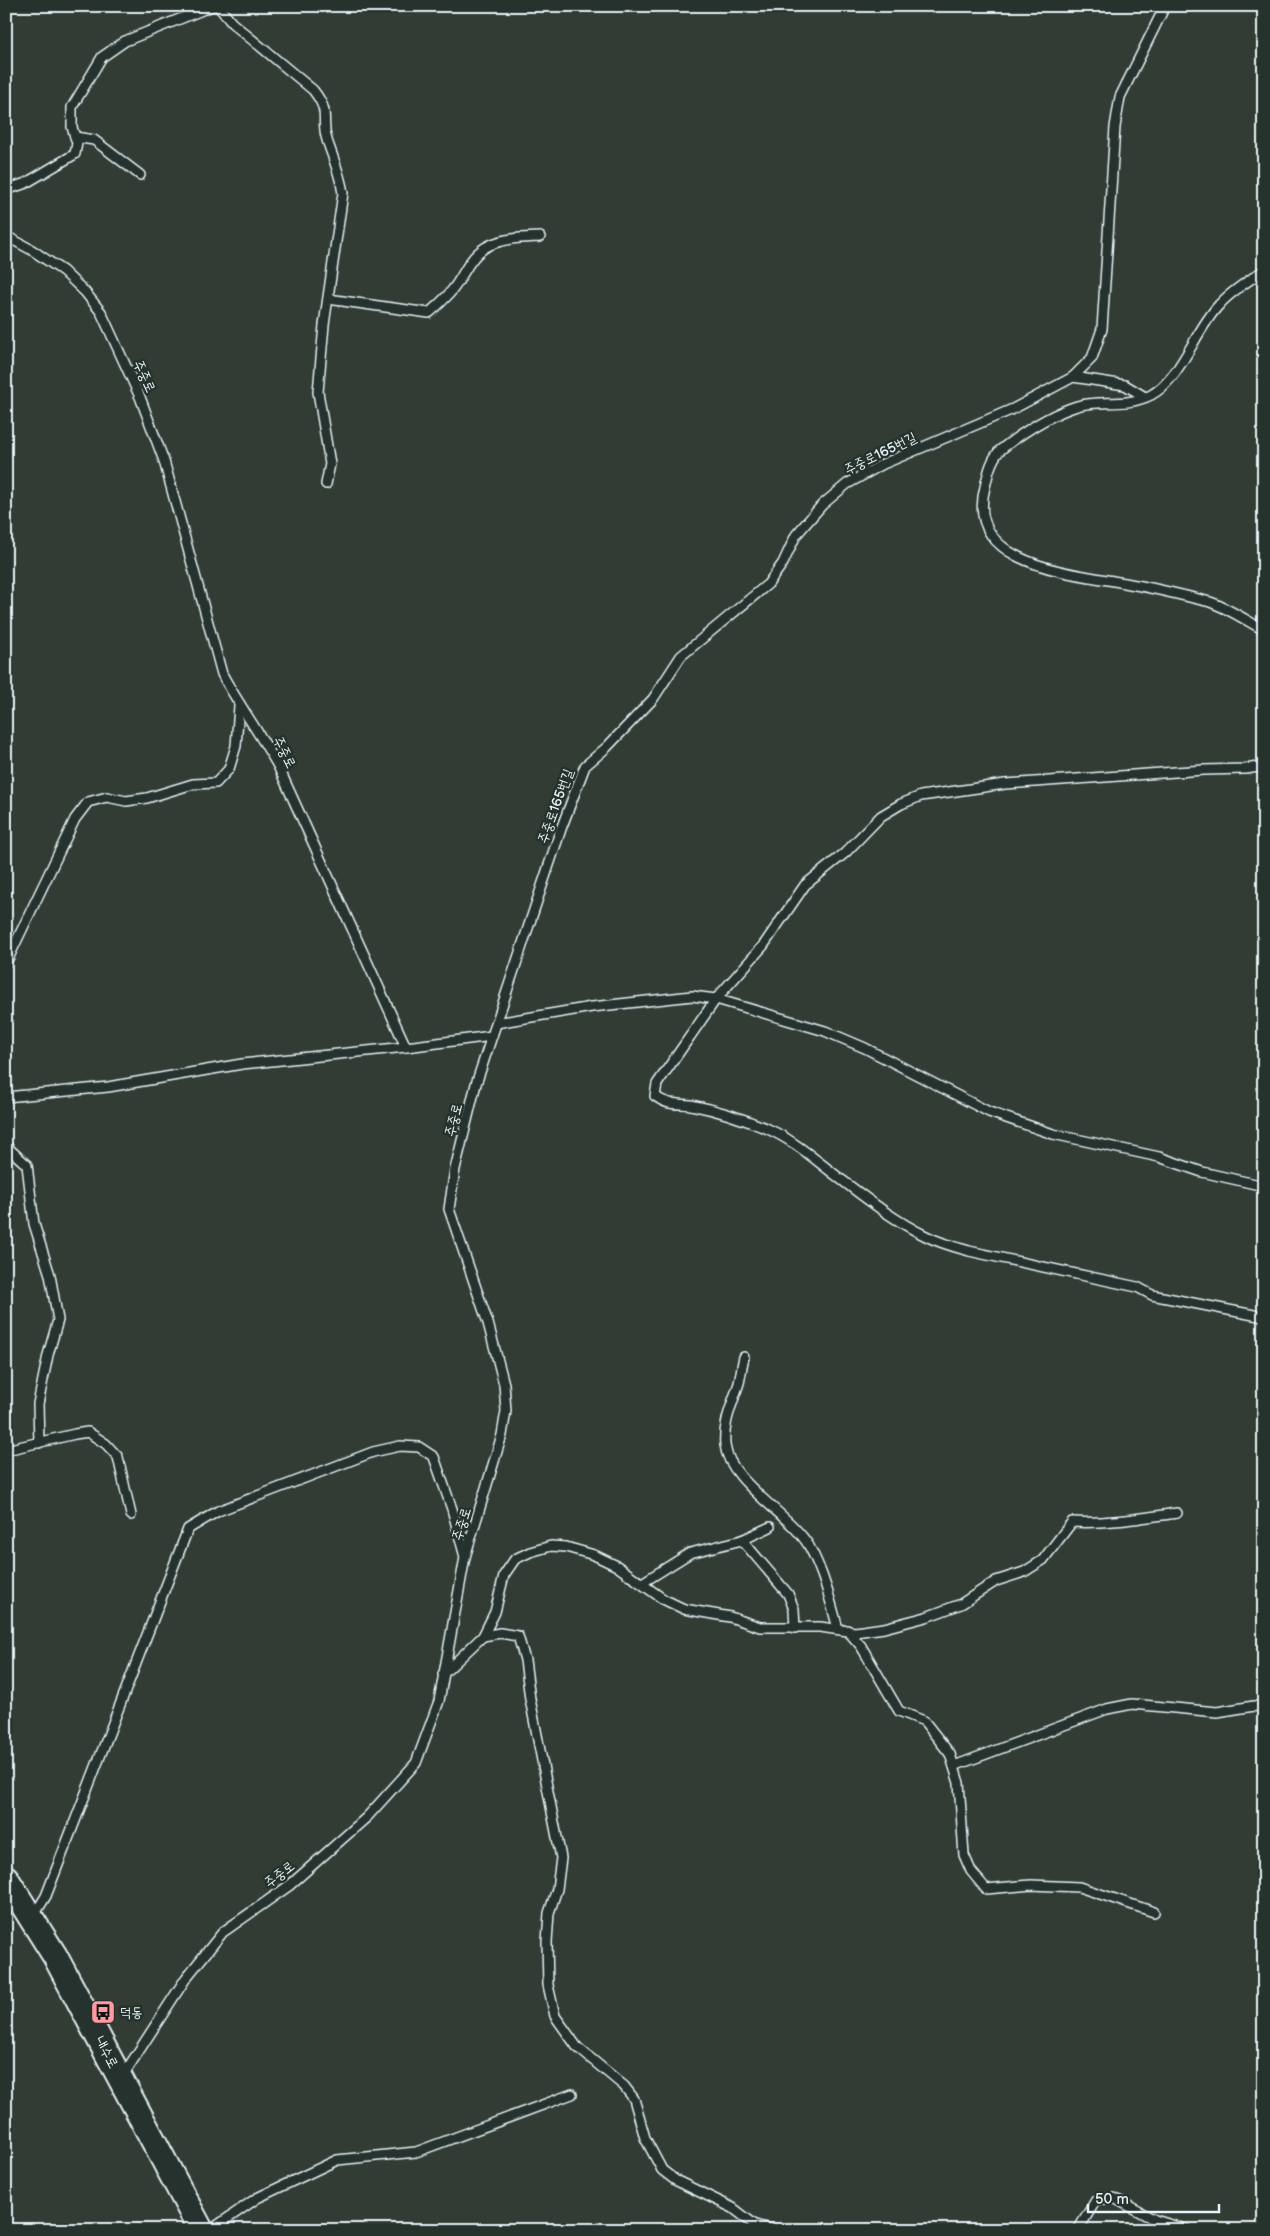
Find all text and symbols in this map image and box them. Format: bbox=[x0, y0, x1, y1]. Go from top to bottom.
street label: 주중로 bbox=[130, 357, 159, 395]
street label: 주중로165번길 bbox=[841, 428, 920, 478]
street label: 주중로 bbox=[269, 733, 300, 771]
street label: 주중로165번길 bbox=[534, 766, 577, 846]
street label: 주중로 bbox=[441, 1102, 466, 1139]
street label: 주중로 bbox=[448, 1506, 475, 1543]
street label: 주중로 bbox=[261, 1857, 298, 1891]
bus stop icon: 덕동 bbox=[90, 1999, 116, 2025]
place label: 덕동 bbox=[120, 2004, 143, 2021]
street label: 내수로 bbox=[91, 2033, 122, 2071]
scale bar bbox=[1088, 2181, 1219, 2213]
text: 50 m bbox=[1095, 2190, 1129, 2209]

